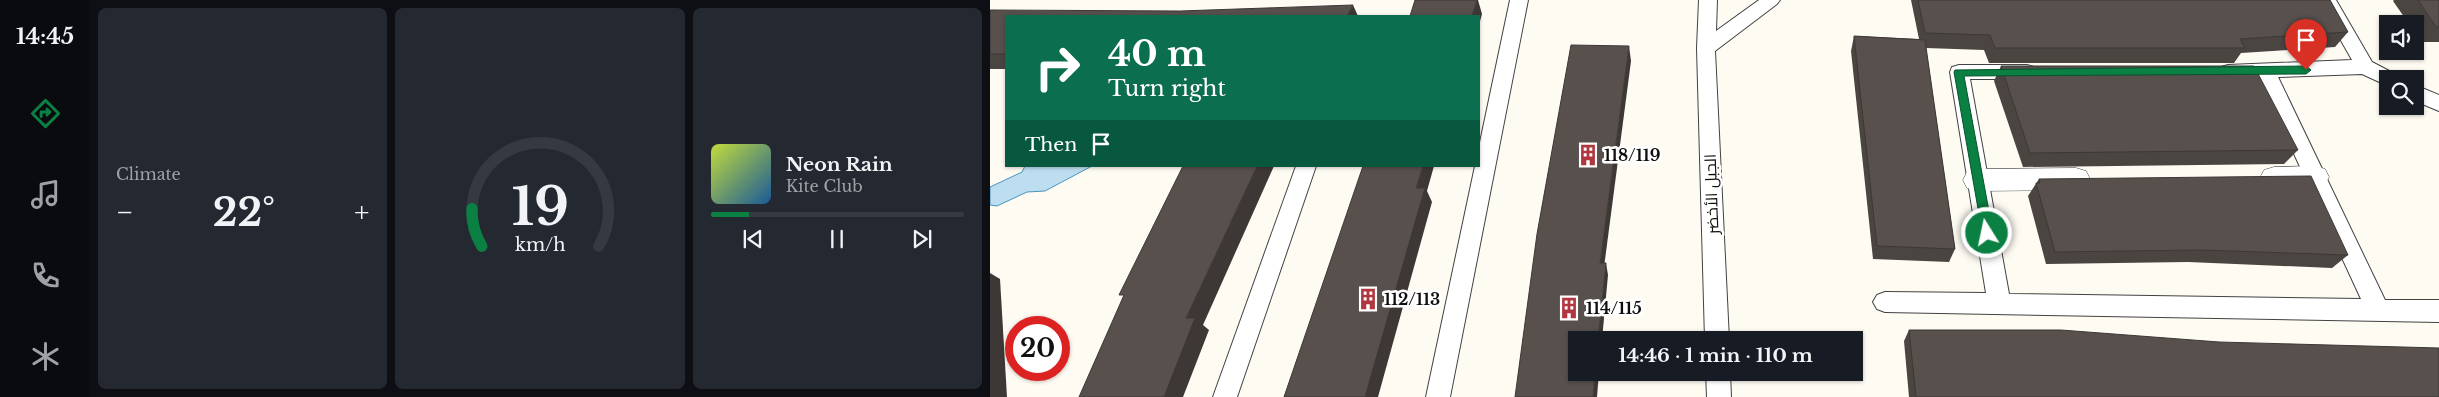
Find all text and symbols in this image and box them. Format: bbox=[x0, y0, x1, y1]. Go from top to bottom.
map controls bbox=[2379, 15, 2424, 115]
button: sound bbox=[2379, 15, 2424, 60]
pin bbox=[2285, 19, 2327, 70]
text: 14:45 bbox=[16, 23, 74, 50]
icon: arrive bbox=[2292, 26, 2320, 54]
text: 40 m bbox=[1108, 32, 1206, 75]
icon: right bbox=[1025, 35, 1090, 100]
button: search bbox=[2379, 70, 2424, 115]
text: Turn right bbox=[1108, 75, 1226, 102]
icon: directions bbox=[28, 96, 63, 131]
icon: arrive bbox=[1087, 130, 1115, 158]
text: Then bbox=[1025, 133, 1077, 156]
building icon: 118/119 bbox=[1575, 142, 1601, 168]
place label: 118/119 bbox=[1604, 145, 1661, 165]
text: Neon Rain bbox=[786, 153, 893, 176]
street label: الجبل الأخضر bbox=[1700, 154, 1723, 235]
text: Climate bbox=[116, 164, 181, 184]
text: 19 bbox=[511, 175, 569, 239]
text: Kite Club bbox=[786, 176, 863, 196]
icon: music bbox=[28, 177, 63, 212]
text: 22° bbox=[213, 189, 275, 236]
text: − bbox=[116, 195, 134, 230]
text: + bbox=[354, 195, 369, 230]
position arrow bbox=[1960, 206, 2012, 258]
icon: previous bbox=[739, 225, 767, 253]
icon: pause bbox=[823, 225, 851, 253]
icon: next bbox=[908, 225, 936, 253]
text: km/h bbox=[515, 234, 565, 256]
icon: phone bbox=[28, 258, 63, 293]
building icon: 112/113 bbox=[1355, 286, 1381, 312]
place label: 112/113 bbox=[1384, 289, 1440, 309]
building icon: 114/115 bbox=[1556, 295, 1582, 321]
place label: 114/115 bbox=[1586, 298, 1642, 318]
speed limit sign: 20 bbox=[1005, 316, 1070, 381]
icon: climate bbox=[28, 339, 63, 374]
text: 14:46 · 1 min · 110 m bbox=[1618, 344, 1813, 367]

